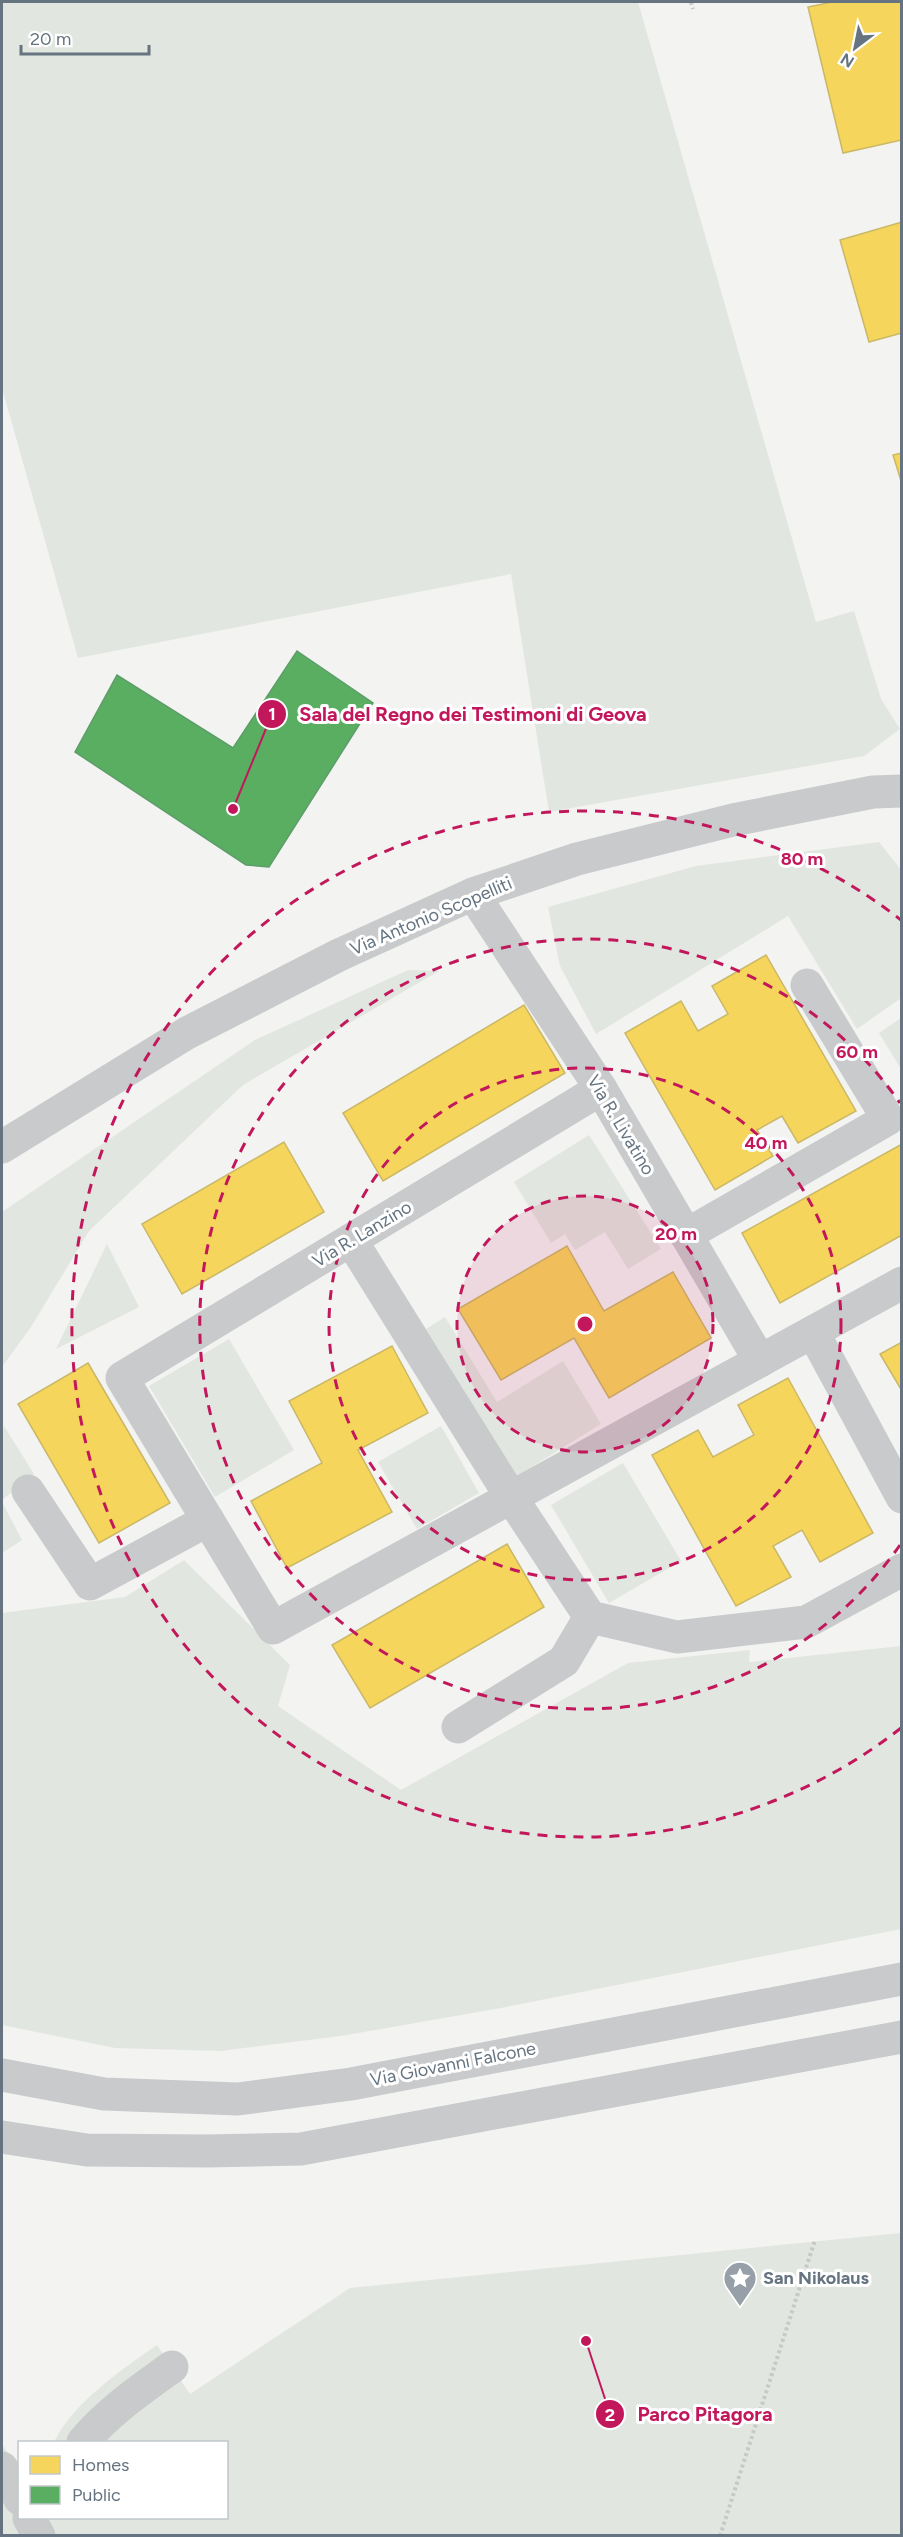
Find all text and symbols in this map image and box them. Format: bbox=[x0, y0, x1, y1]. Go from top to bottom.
scale bar bbox=[21, 18, 148, 56]
north arrow bbox=[825, 18, 885, 78]
text: 20 m bbox=[30, 28, 71, 50]
text: N bbox=[837, 49, 858, 72]
callout: Sala del Regno dei Testimoni di Geova bbox=[257, 695, 658, 733]
text: Sala del Regno dei Testimoni di Geova bbox=[299, 702, 647, 726]
text: 1 bbox=[268, 703, 276, 725]
text: 80 m bbox=[781, 848, 823, 870]
street label: Via Antonio Scopelliti bbox=[347, 872, 515, 960]
text: 60 m bbox=[836, 1041, 878, 1063]
street label: Via R. Livatino bbox=[582, 1071, 660, 1179]
text: 40 m bbox=[744, 1132, 788, 1154]
street label: Via R. Lanzino bbox=[308, 1196, 416, 1272]
text: 20 m bbox=[655, 1223, 697, 1245]
centre of rings bbox=[575, 1314, 595, 1334]
street label: Via Giovanni Falcone bbox=[368, 2037, 538, 2091]
place icon: San Nikolaus bbox=[722, 2260, 758, 2307]
place label: San Nikolaus bbox=[763, 2267, 870, 2289]
callout: Parco Pitagora bbox=[595, 2395, 784, 2433]
text: Parco Pitagora bbox=[637, 2402, 773, 2426]
text: 2 bbox=[605, 2404, 615, 2426]
legend bbox=[18, 2441, 228, 2519]
text: Homes bbox=[72, 2454, 130, 2476]
text: Public bbox=[72, 2484, 121, 2506]

